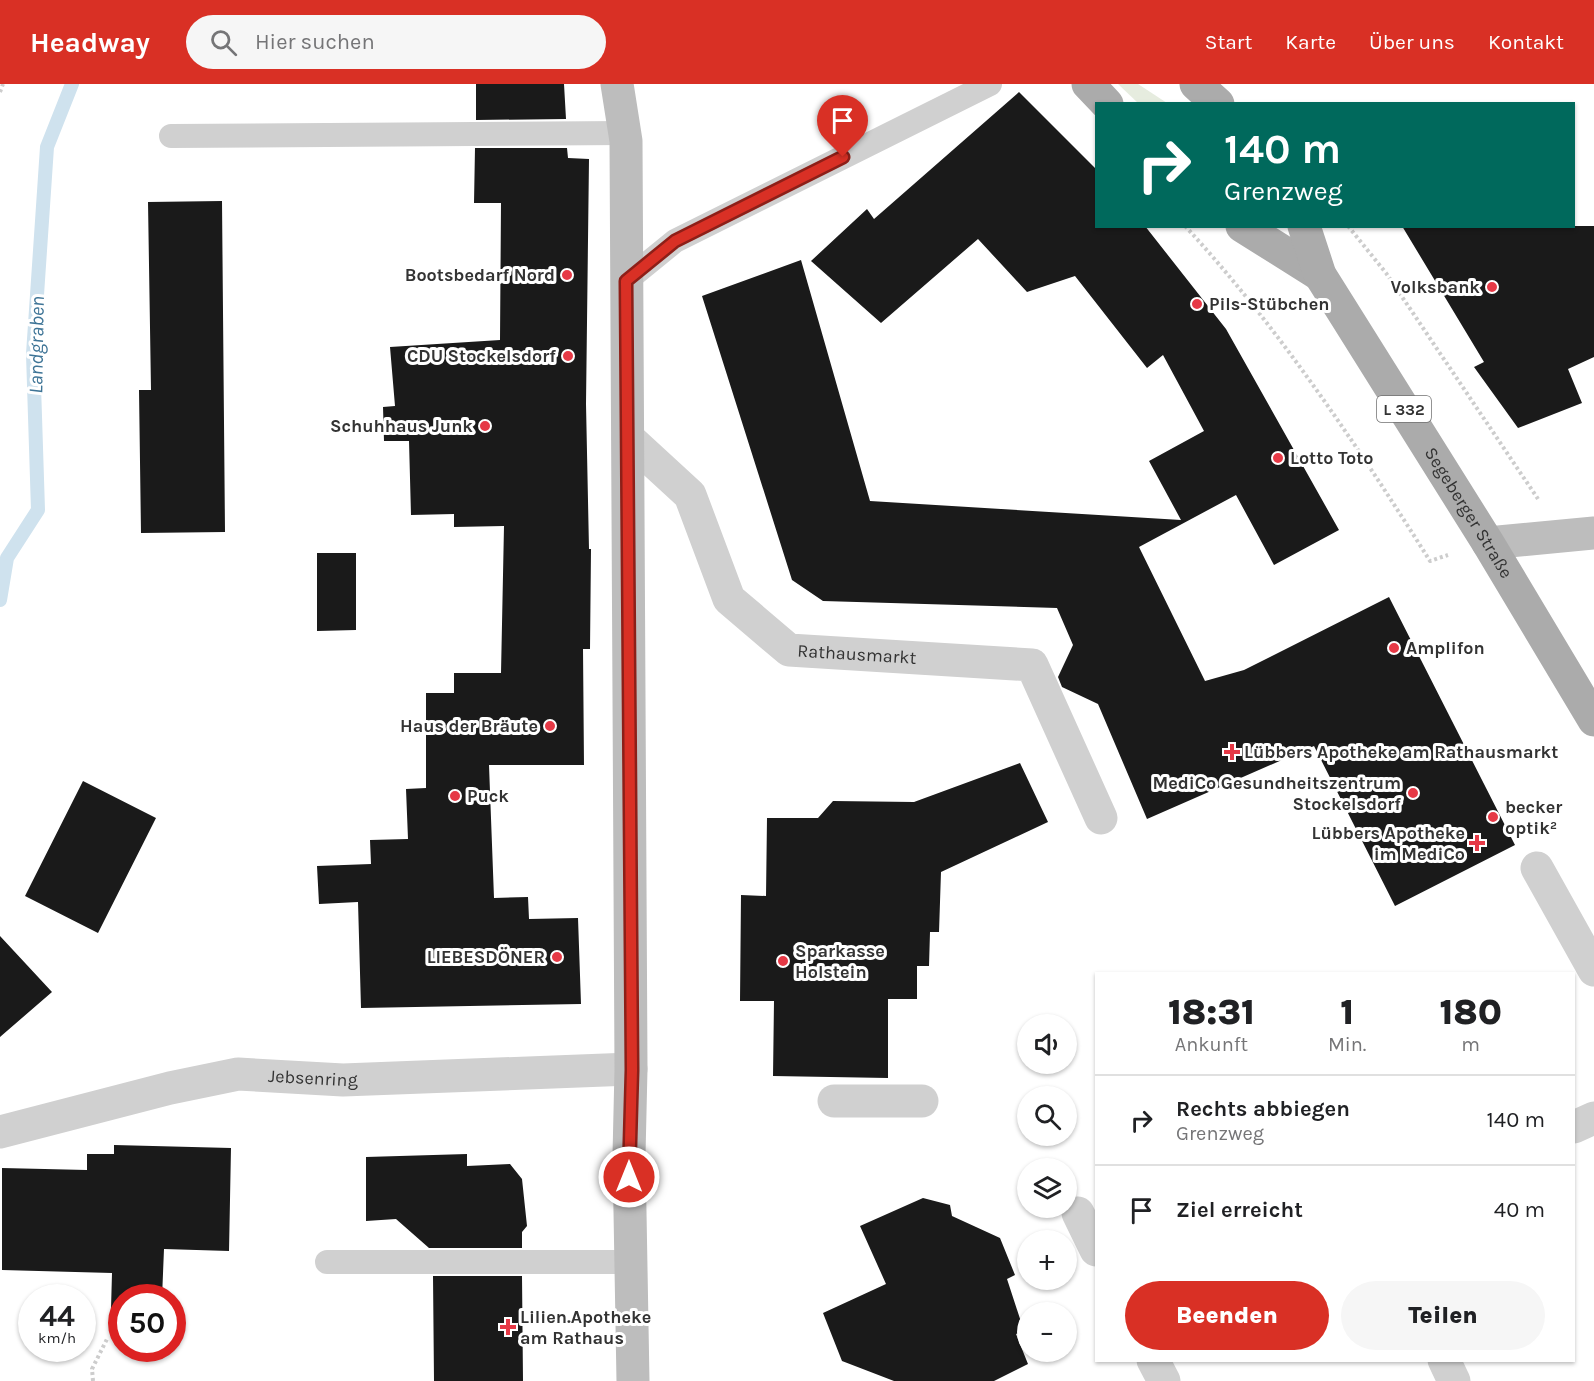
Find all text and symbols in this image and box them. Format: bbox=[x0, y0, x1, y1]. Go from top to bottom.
search box bbox=[186, 15, 606, 69]
text: Headway bbox=[30, 26, 150, 59]
icon: search bbox=[207, 26, 240, 59]
text: Hier suchen bbox=[255, 29, 375, 55]
text: Start bbox=[1205, 30, 1252, 54]
text: Karte bbox=[1285, 30, 1336, 54]
text: Über uns bbox=[1369, 30, 1455, 54]
text: Kontakt bbox=[1488, 30, 1564, 54]
pin bbox=[817, 95, 868, 157]
icon: arrive bbox=[826, 104, 859, 137]
text: 140 m bbox=[1224, 124, 1341, 174]
icon: right bbox=[1125, 126, 1203, 204]
text: Grenzweg bbox=[1224, 175, 1343, 207]
place label: Bootsbedarf Nord bbox=[405, 264, 555, 286]
marker: Bootsbedarf Nord bbox=[560, 268, 574, 282]
place label: Volksbank bbox=[1391, 276, 1480, 298]
marker: Volksbank bbox=[1485, 280, 1499, 294]
place label: Pils-Stübchen bbox=[1209, 293, 1329, 315]
water label: Landgraben bbox=[24, 296, 49, 394]
marker: Pils-Stübchen bbox=[1190, 297, 1204, 311]
place label: CDU Stockelsdorf bbox=[407, 345, 556, 367]
marker: CDU Stockelsdorf bbox=[561, 349, 575, 363]
road number: L 332 bbox=[1377, 396, 1431, 422]
place label: Schuhhaus Junk bbox=[330, 415, 473, 437]
marker: Schuhhaus Junk bbox=[478, 419, 492, 433]
street label: Segeberger Straße bbox=[1420, 443, 1518, 582]
place label: Lotto Toto bbox=[1290, 447, 1373, 469]
marker: Lotto Toto bbox=[1271, 451, 1285, 465]
place label: Amplifon bbox=[1406, 637, 1485, 659]
street label: Rathausmarkt bbox=[797, 640, 917, 669]
marker: Amplifon bbox=[1387, 641, 1401, 655]
place label: Haus der Bräute bbox=[400, 715, 538, 737]
marker: Haus der Bräute bbox=[543, 719, 557, 733]
place label: Lübbers Apotheke am Rathausmarkt bbox=[1244, 741, 1558, 763]
marker: Lübbers Apotheke am Rathausmarkt bbox=[1225, 745, 1239, 759]
place label: MediCo Gesundheitszentrum Stockelsdorf bbox=[1152, 772, 1401, 815]
place label: Puck bbox=[467, 785, 509, 807]
marker: MediCo Gesundheitszentrum Stockelsdorf bbox=[1406, 786, 1420, 800]
marker: Puck bbox=[448, 789, 462, 803]
place label: becker optik² bbox=[1505, 796, 1562, 839]
marker: becker optik² bbox=[1486, 810, 1500, 824]
place label: Lübbers Apotheke im MediCo bbox=[1312, 822, 1465, 865]
marker: Lübbers Apotheke im MediCo bbox=[1470, 836, 1484, 850]
place label: Sparkasse Holstein bbox=[795, 940, 885, 983]
place label: LIEBESDÖNER bbox=[427, 946, 545, 968]
marker: LIEBESDÖNER bbox=[550, 950, 564, 964]
marker: Sparkasse Holstein bbox=[776, 954, 790, 968]
text: 18:31 bbox=[1168, 991, 1255, 1033]
text: 1 bbox=[1340, 991, 1354, 1033]
text: 180 bbox=[1439, 991, 1502, 1033]
map controls bbox=[1017, 1014, 1077, 1362]
button: sound bbox=[1017, 1014, 1077, 1074]
text: Ankunft bbox=[1175, 1033, 1248, 1056]
text: Min. bbox=[1328, 1033, 1366, 1056]
text: m bbox=[1461, 1033, 1480, 1056]
street label: Jebsenring bbox=[267, 1065, 358, 1091]
button: search bbox=[1017, 1086, 1077, 1146]
text: Rechts abbiegen bbox=[1176, 1096, 1350, 1122]
icon: right bbox=[1125, 1104, 1158, 1137]
text: 140 m bbox=[1487, 1107, 1545, 1133]
text: Grenzweg bbox=[1176, 1122, 1264, 1145]
position arrow bbox=[597, 1145, 661, 1209]
button: layers bbox=[1017, 1158, 1077, 1218]
icon: arrive bbox=[1125, 1194, 1158, 1227]
text: Ziel erreicht bbox=[1176, 1197, 1303, 1223]
text: 40 m bbox=[1494, 1197, 1545, 1223]
button: + bbox=[1017, 1230, 1077, 1290]
button: Beenden bbox=[1125, 1281, 1329, 1350]
button: Teilen bbox=[1341, 1281, 1545, 1350]
speed limit sign: 50 bbox=[108, 1284, 186, 1362]
text: 44 bbox=[39, 1298, 75, 1334]
button: − bbox=[1017, 1302, 1077, 1362]
place label: Lilien.Apotheke am Rathaus bbox=[520, 1306, 651, 1349]
marker: Lilien.Apotheke am Rathaus bbox=[501, 1320, 515, 1334]
text: km/h bbox=[38, 1329, 76, 1347]

